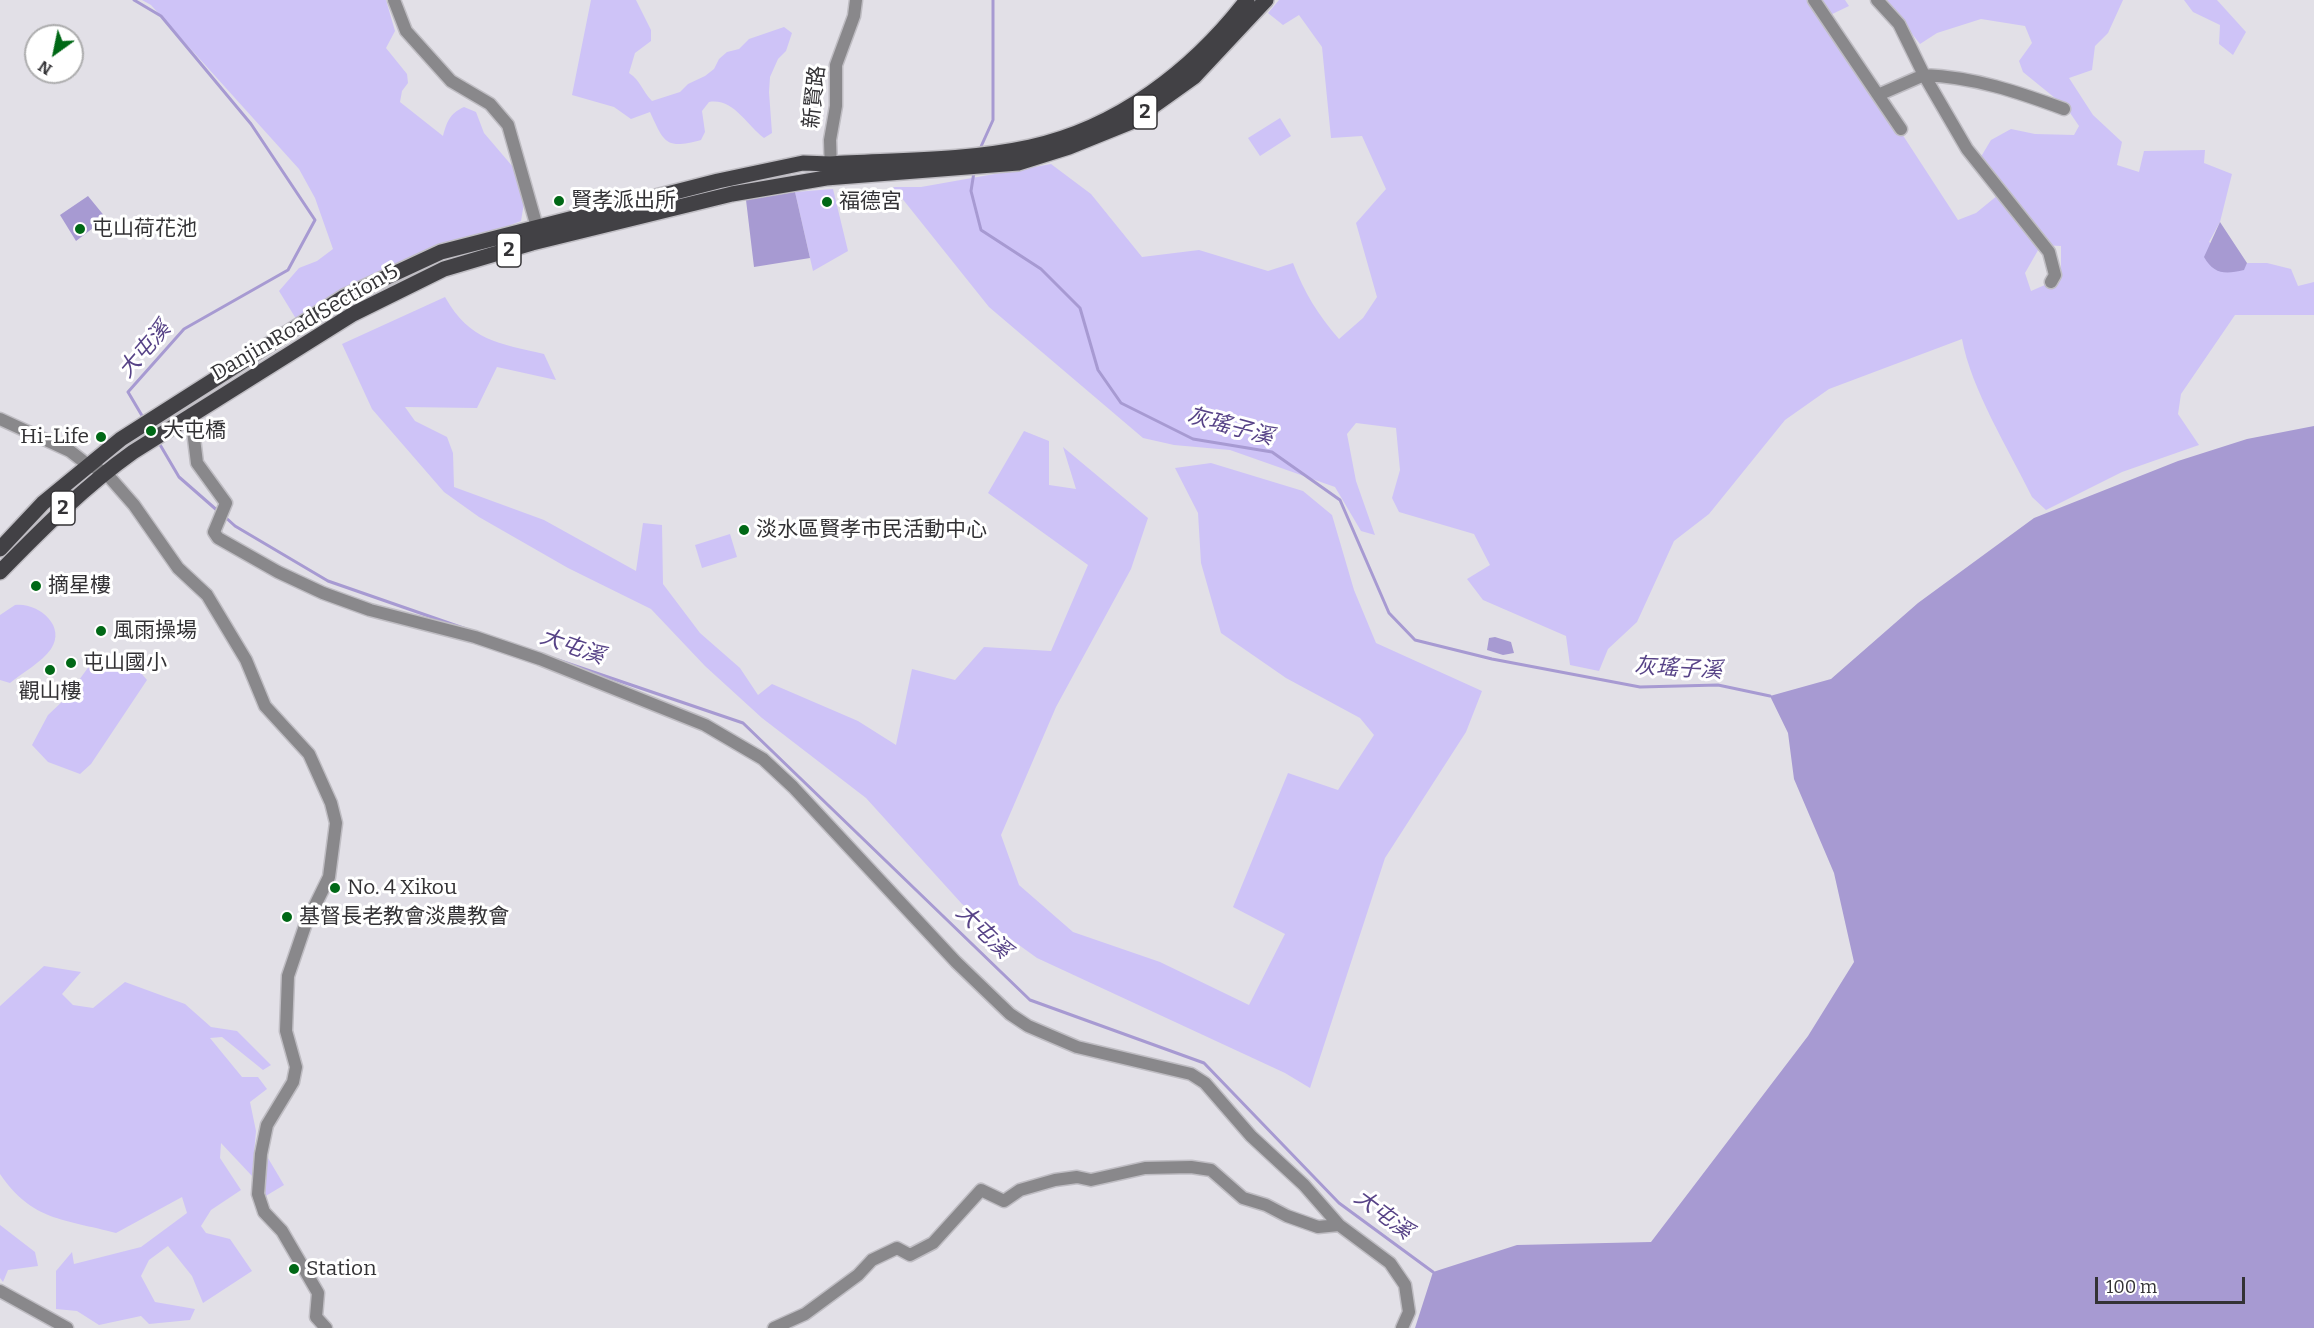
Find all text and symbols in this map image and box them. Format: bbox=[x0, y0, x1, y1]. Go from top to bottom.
north arrow bbox=[24, 24, 84, 84]
text: N bbox=[35, 57, 55, 79]
street label: 新賢路 bbox=[799, 64, 831, 130]
road number: 2 bbox=[1133, 95, 1157, 129]
place label: 賢孝派出所 bbox=[571, 188, 676, 214]
place label: 福德宮 bbox=[839, 189, 902, 215]
marker: 賢孝派出所 bbox=[552, 194, 566, 208]
marker: 福德宮 bbox=[820, 195, 834, 209]
place label: 屯山荷花池 bbox=[92, 216, 197, 242]
marker: 屯山荷花池 bbox=[73, 222, 87, 236]
road number: 2 bbox=[497, 233, 521, 267]
street label: Danjin Road Section 5 bbox=[207, 259, 403, 387]
water label: 大屯溪 bbox=[113, 316, 177, 384]
water label: 灰瑤子溪 bbox=[1184, 403, 1276, 451]
place label: 大屯橋 bbox=[163, 418, 226, 444]
place label: Hi-Life bbox=[20, 424, 89, 450]
marker: 大屯橋 bbox=[144, 424, 158, 438]
marker: Hi-Life bbox=[94, 430, 108, 444]
road number: 2 bbox=[51, 491, 75, 525]
place label: 淡水區賢孝市民活動中心 bbox=[756, 517, 987, 543]
marker: 淡水區賢孝市民活動中心 bbox=[737, 523, 751, 537]
place label: 摘星樓 bbox=[48, 573, 111, 599]
marker: 摘星樓 bbox=[29, 579, 43, 593]
place label: 風雨操場 bbox=[113, 618, 197, 644]
marker: 風雨操場 bbox=[94, 624, 108, 638]
water label: 大屯溪 bbox=[537, 624, 607, 670]
place label: 屯山國小 bbox=[83, 650, 167, 676]
water label: 灰瑤子溪 bbox=[1633, 654, 1723, 684]
marker: 屯山國小 bbox=[64, 656, 78, 670]
marker: 觀山樓 bbox=[43, 663, 57, 677]
place label: 觀山樓 bbox=[19, 679, 81, 705]
place label: No. 4 Xikou bbox=[347, 875, 457, 901]
marker: No. 4 Xikou bbox=[328, 881, 342, 895]
water label: 大屯溪 bbox=[950, 900, 1016, 964]
place label: 基督長老教會淡農教會 bbox=[299, 904, 509, 930]
marker: 基督長老教會淡農教會 bbox=[280, 910, 294, 924]
water label: 大屯溪 bbox=[1349, 1185, 1417, 1245]
place label: Station bbox=[306, 1256, 376, 1282]
marker: Station bbox=[287, 1262, 301, 1276]
scale bar bbox=[2098, 1265, 2248, 1303]
text: 100 m bbox=[2106, 1276, 2157, 1298]

